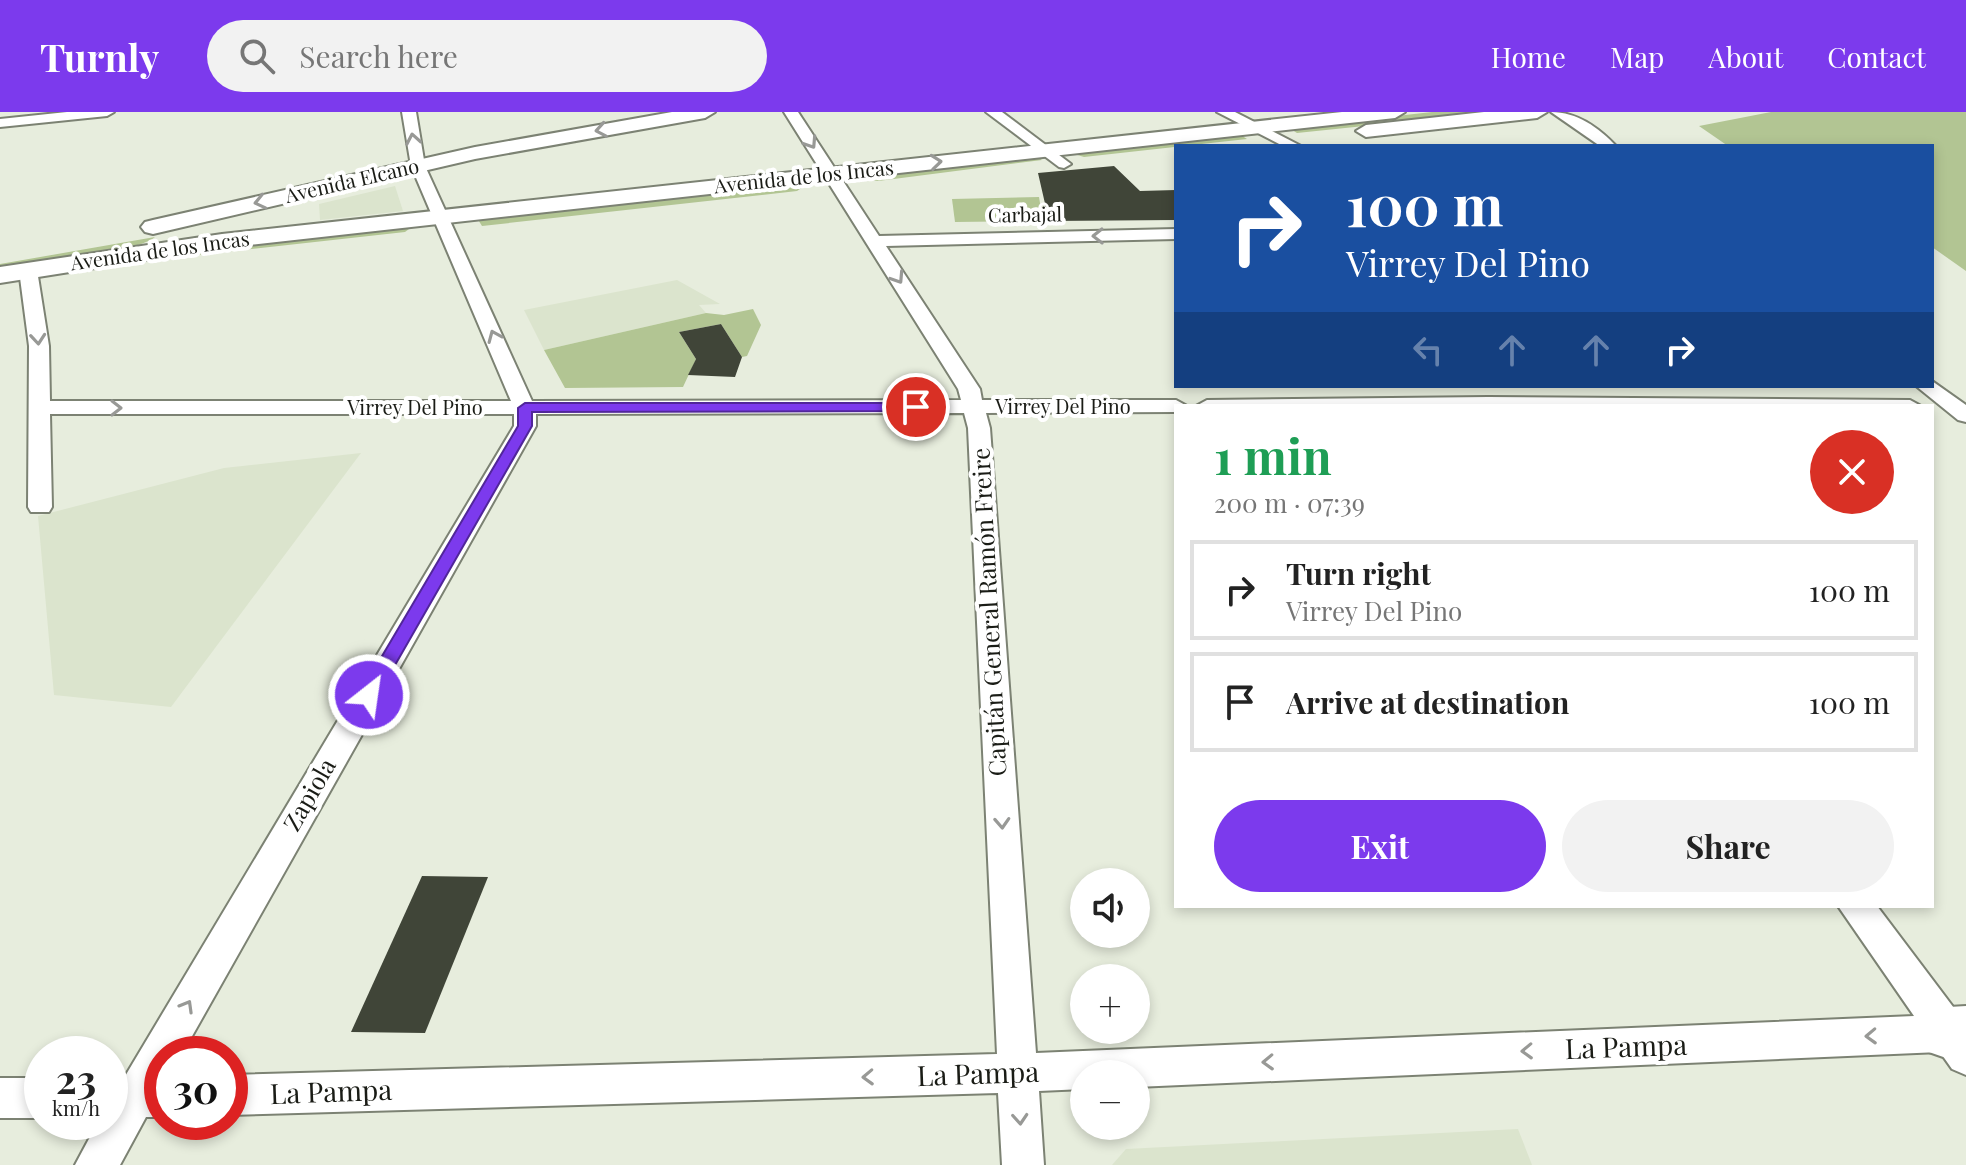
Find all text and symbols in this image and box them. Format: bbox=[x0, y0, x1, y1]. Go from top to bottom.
search box bbox=[207, 20, 767, 92]
text: Turnly bbox=[40, 31, 159, 82]
icon: search bbox=[235, 34, 279, 78]
text: Search here bbox=[299, 36, 458, 76]
text: Home bbox=[1491, 38, 1566, 75]
text: Map bbox=[1610, 38, 1664, 75]
text: About bbox=[1708, 38, 1783, 75]
text: Contact bbox=[1827, 38, 1926, 75]
one-way arrow bbox=[594, 121, 607, 138]
one-way arrow bbox=[406, 132, 423, 146]
one-way arrow bbox=[801, 134, 816, 149]
street label: Avenida Elcano bbox=[281, 151, 421, 208]
street label: Avenida de los Incas bbox=[712, 153, 895, 198]
one-way arrow bbox=[929, 154, 943, 171]
text: 100 m bbox=[1346, 166, 1503, 241]
icon: right bbox=[1214, 176, 1318, 280]
one-way arrow bbox=[254, 193, 268, 210]
street label: Carbajal bbox=[988, 199, 1063, 228]
street label: Avenida de los Incas bbox=[68, 224, 251, 276]
one-way arrow bbox=[1091, 227, 1104, 244]
text: Virrey Del Pino bbox=[1346, 238, 1590, 286]
one-way arrow bbox=[889, 269, 904, 284]
icon: left bbox=[1406, 328, 1450, 372]
icon: ahead bbox=[1490, 328, 1534, 372]
icon: ahead bbox=[1574, 328, 1618, 372]
icon: right bbox=[1658, 328, 1702, 372]
one-way arrow bbox=[487, 330, 503, 344]
one-way arrow bbox=[29, 333, 46, 346]
pin bbox=[882, 373, 950, 441]
icon: arrive bbox=[894, 385, 938, 429]
street label: Virrey Del Pino bbox=[994, 392, 1131, 419]
street label: Virrey Del Pino bbox=[346, 393, 483, 420]
one-way arrow bbox=[110, 399, 123, 417]
text: 1 min bbox=[1214, 423, 1332, 487]
button: close bbox=[1810, 430, 1894, 514]
street label: Capitán General Ramón Freire bbox=[963, 447, 1013, 777]
text: 200 m · 07:39 bbox=[1214, 485, 1365, 520]
text: Turn right bbox=[1286, 553, 1431, 593]
icon: right bbox=[1218, 568, 1262, 612]
text: 100 m bbox=[1809, 570, 1890, 610]
text: Virrey Del Pino bbox=[1286, 593, 1462, 628]
position arrow bbox=[327, 653, 411, 737]
icon: arrive bbox=[1218, 680, 1262, 724]
text: Arrive at destination bbox=[1286, 682, 1569, 722]
text: 100 m bbox=[1809, 682, 1890, 722]
street label: Zapiola bbox=[275, 752, 342, 836]
button: Exit bbox=[1214, 800, 1546, 892]
button: Share bbox=[1562, 800, 1894, 892]
one-way arrow bbox=[993, 817, 1010, 830]
map controls bbox=[1070, 868, 1150, 1140]
button: sound bbox=[1070, 868, 1150, 948]
button: + bbox=[1070, 964, 1150, 1044]
one-way arrow bbox=[177, 1001, 193, 1015]
street label: La Pampa bbox=[1564, 1025, 1688, 1066]
one-way arrow bbox=[1864, 1028, 1877, 1045]
speed limit sign: 30 bbox=[144, 1036, 248, 1140]
one-way arrow bbox=[1520, 1042, 1533, 1059]
text: 23 bbox=[56, 1051, 96, 1104]
street label: La Pampa bbox=[916, 1052, 1040, 1093]
one-way arrow bbox=[1261, 1053, 1274, 1070]
button: − bbox=[1070, 1060, 1150, 1140]
one-way arrow bbox=[861, 1068, 874, 1086]
street label: La Pampa bbox=[269, 1070, 393, 1111]
text: km/h bbox=[52, 1094, 100, 1121]
one-way arrow bbox=[1011, 1113, 1028, 1126]

